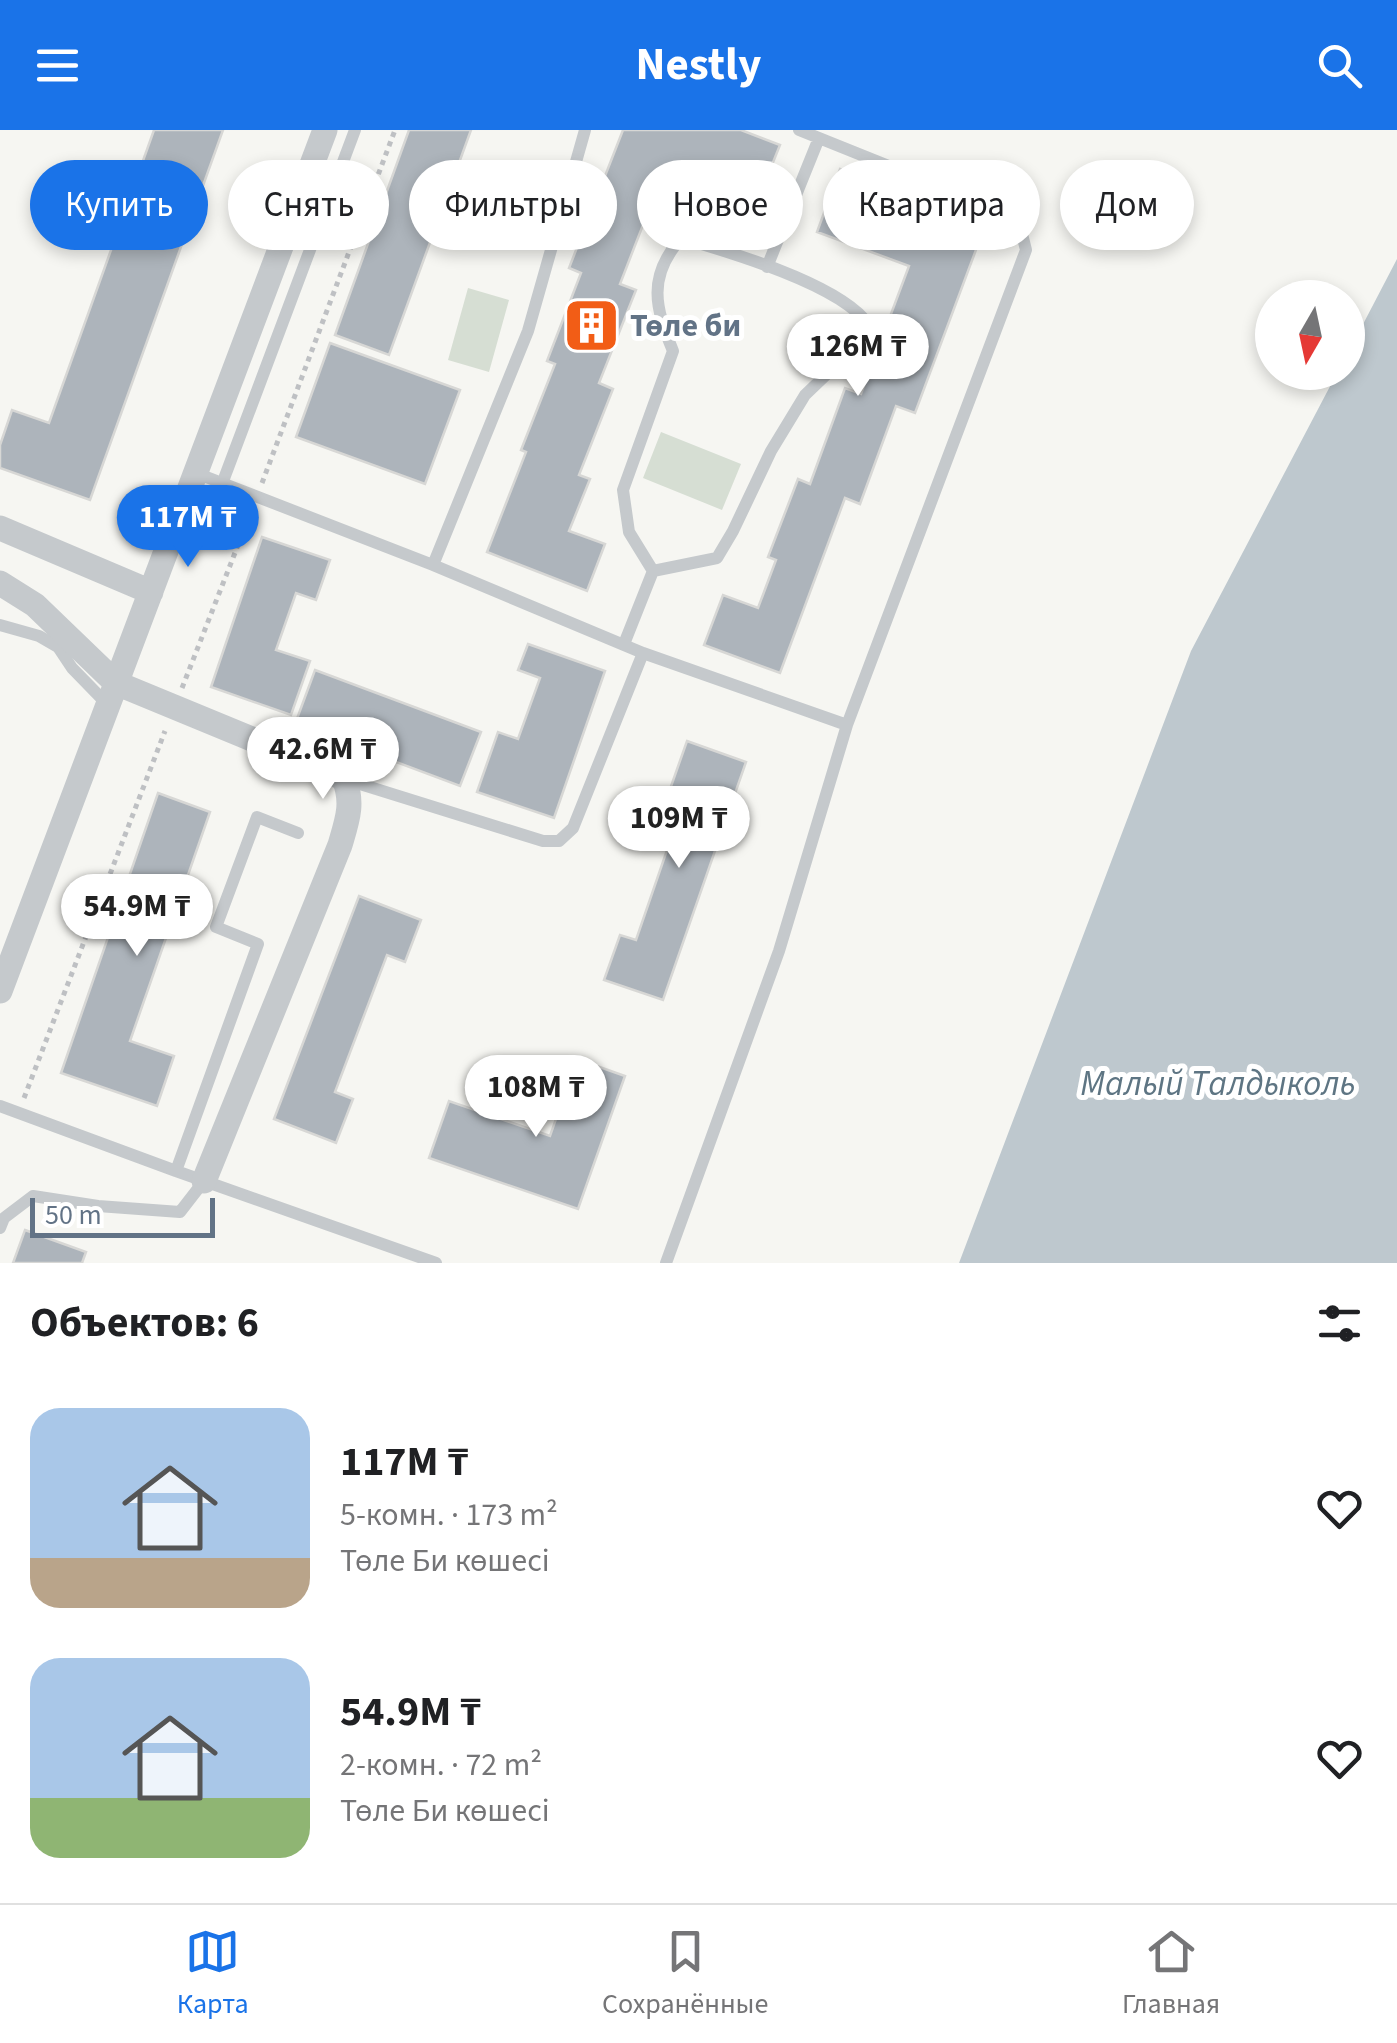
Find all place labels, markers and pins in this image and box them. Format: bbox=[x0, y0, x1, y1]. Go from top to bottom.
building icon: Төле би bbox=[561, 296, 621, 356]
place label: Төле би bbox=[630, 303, 741, 349]
pin: 126M ₸ bbox=[777, 314, 939, 399]
pin: 117M ₸ bbox=[107, 485, 269, 570]
pin: 42.6M ₸ bbox=[231, 717, 415, 802]
pin: 109M ₸ bbox=[598, 786, 760, 871]
pin: 54.9M ₸ bbox=[45, 874, 229, 959]
pin: 108M ₸ bbox=[455, 1055, 617, 1140]

